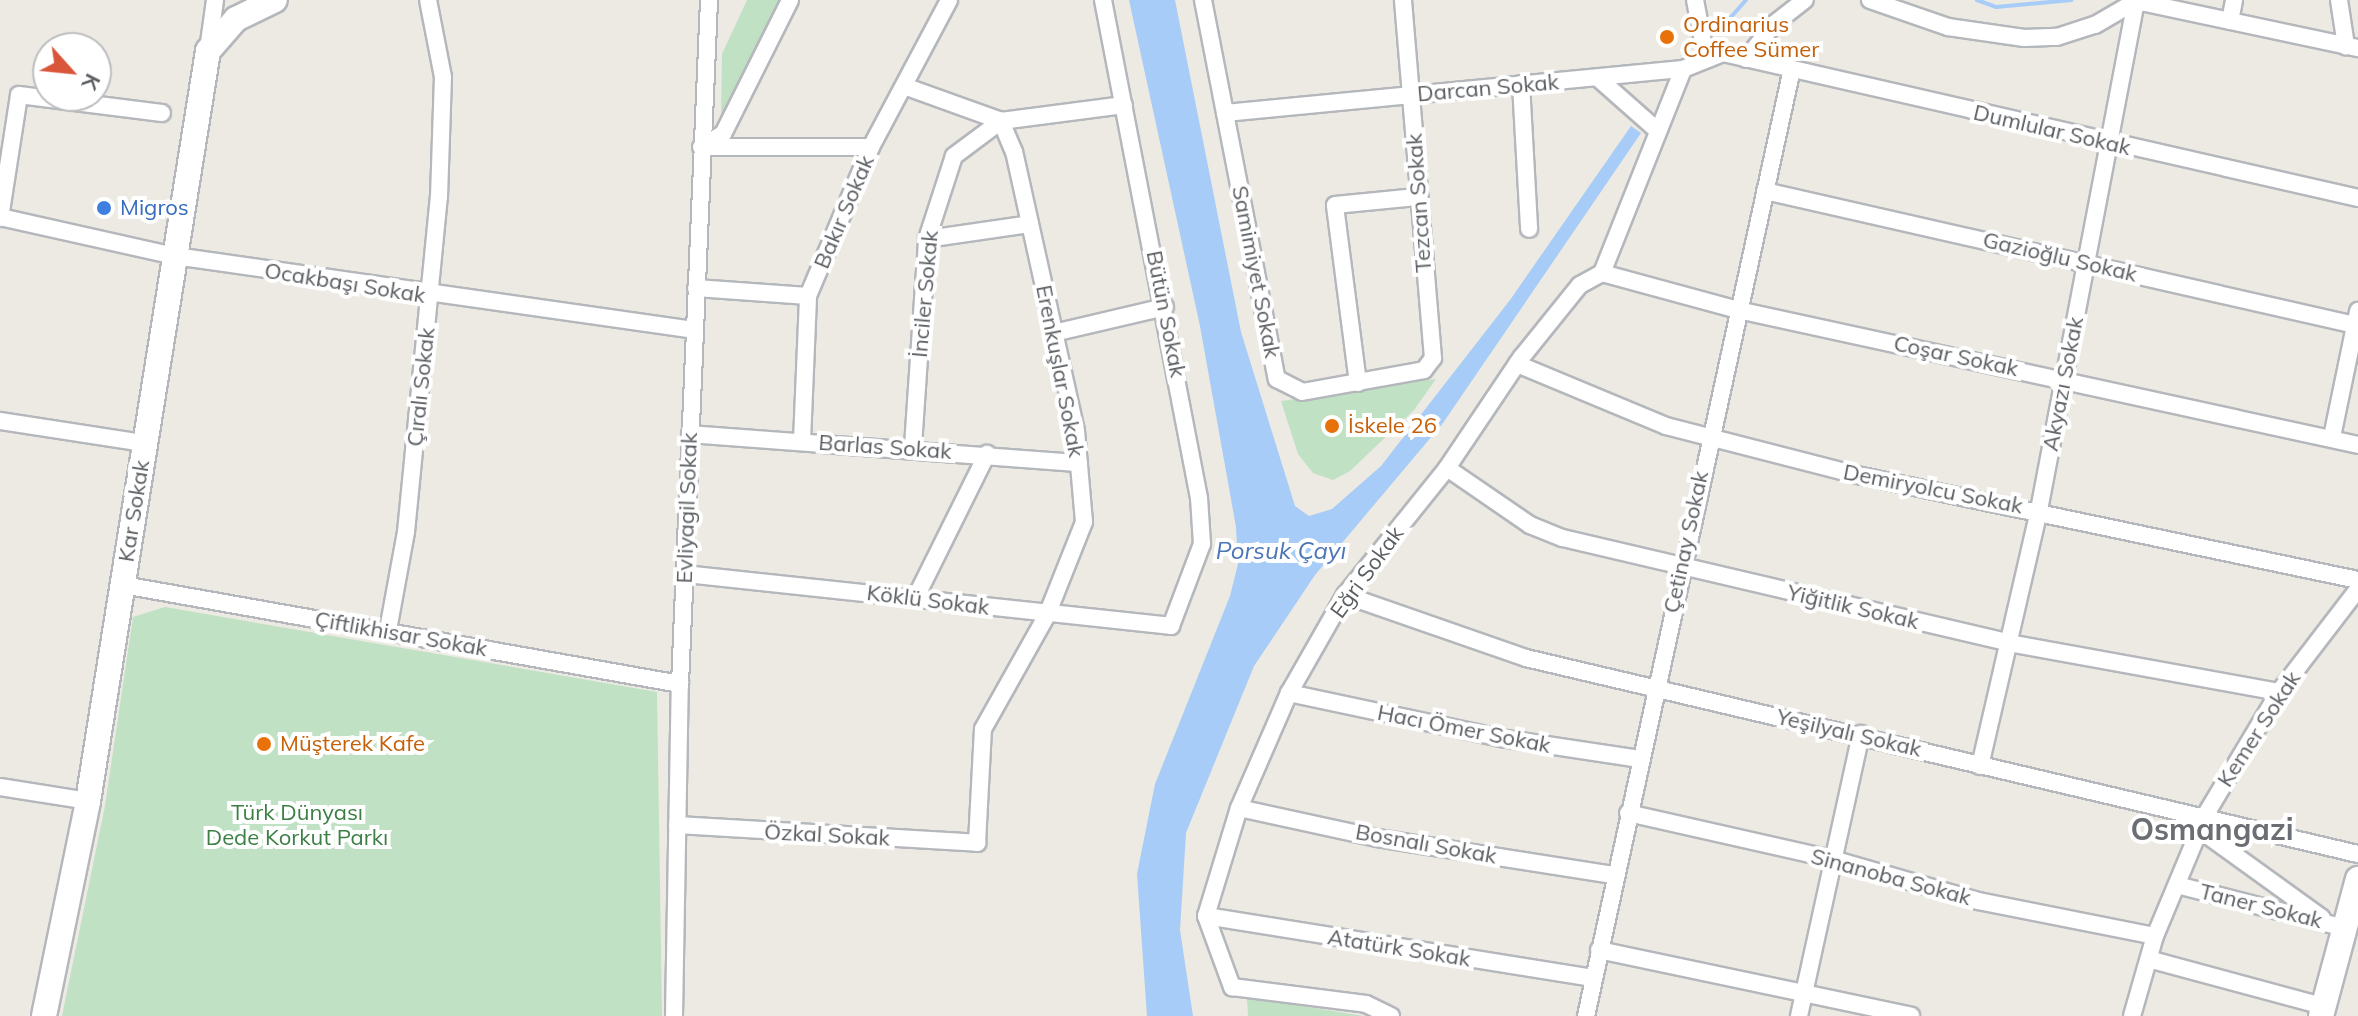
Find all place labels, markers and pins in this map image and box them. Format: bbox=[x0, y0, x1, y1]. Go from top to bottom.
place label: Ordinarius Coffee Sümer bbox=[1683, 11, 1819, 62]
marker: Ordinarius Coffee Sümer bbox=[1658, 28, 1676, 46]
place label: Migros bbox=[120, 195, 189, 221]
marker: Migros bbox=[95, 199, 113, 217]
place label: İskele 26 bbox=[1348, 413, 1437, 439]
marker: İskele 26 bbox=[1323, 417, 1341, 435]
place label: Müşterek Kafe bbox=[280, 731, 425, 757]
marker: Müşterek Kafe bbox=[255, 735, 273, 753]

